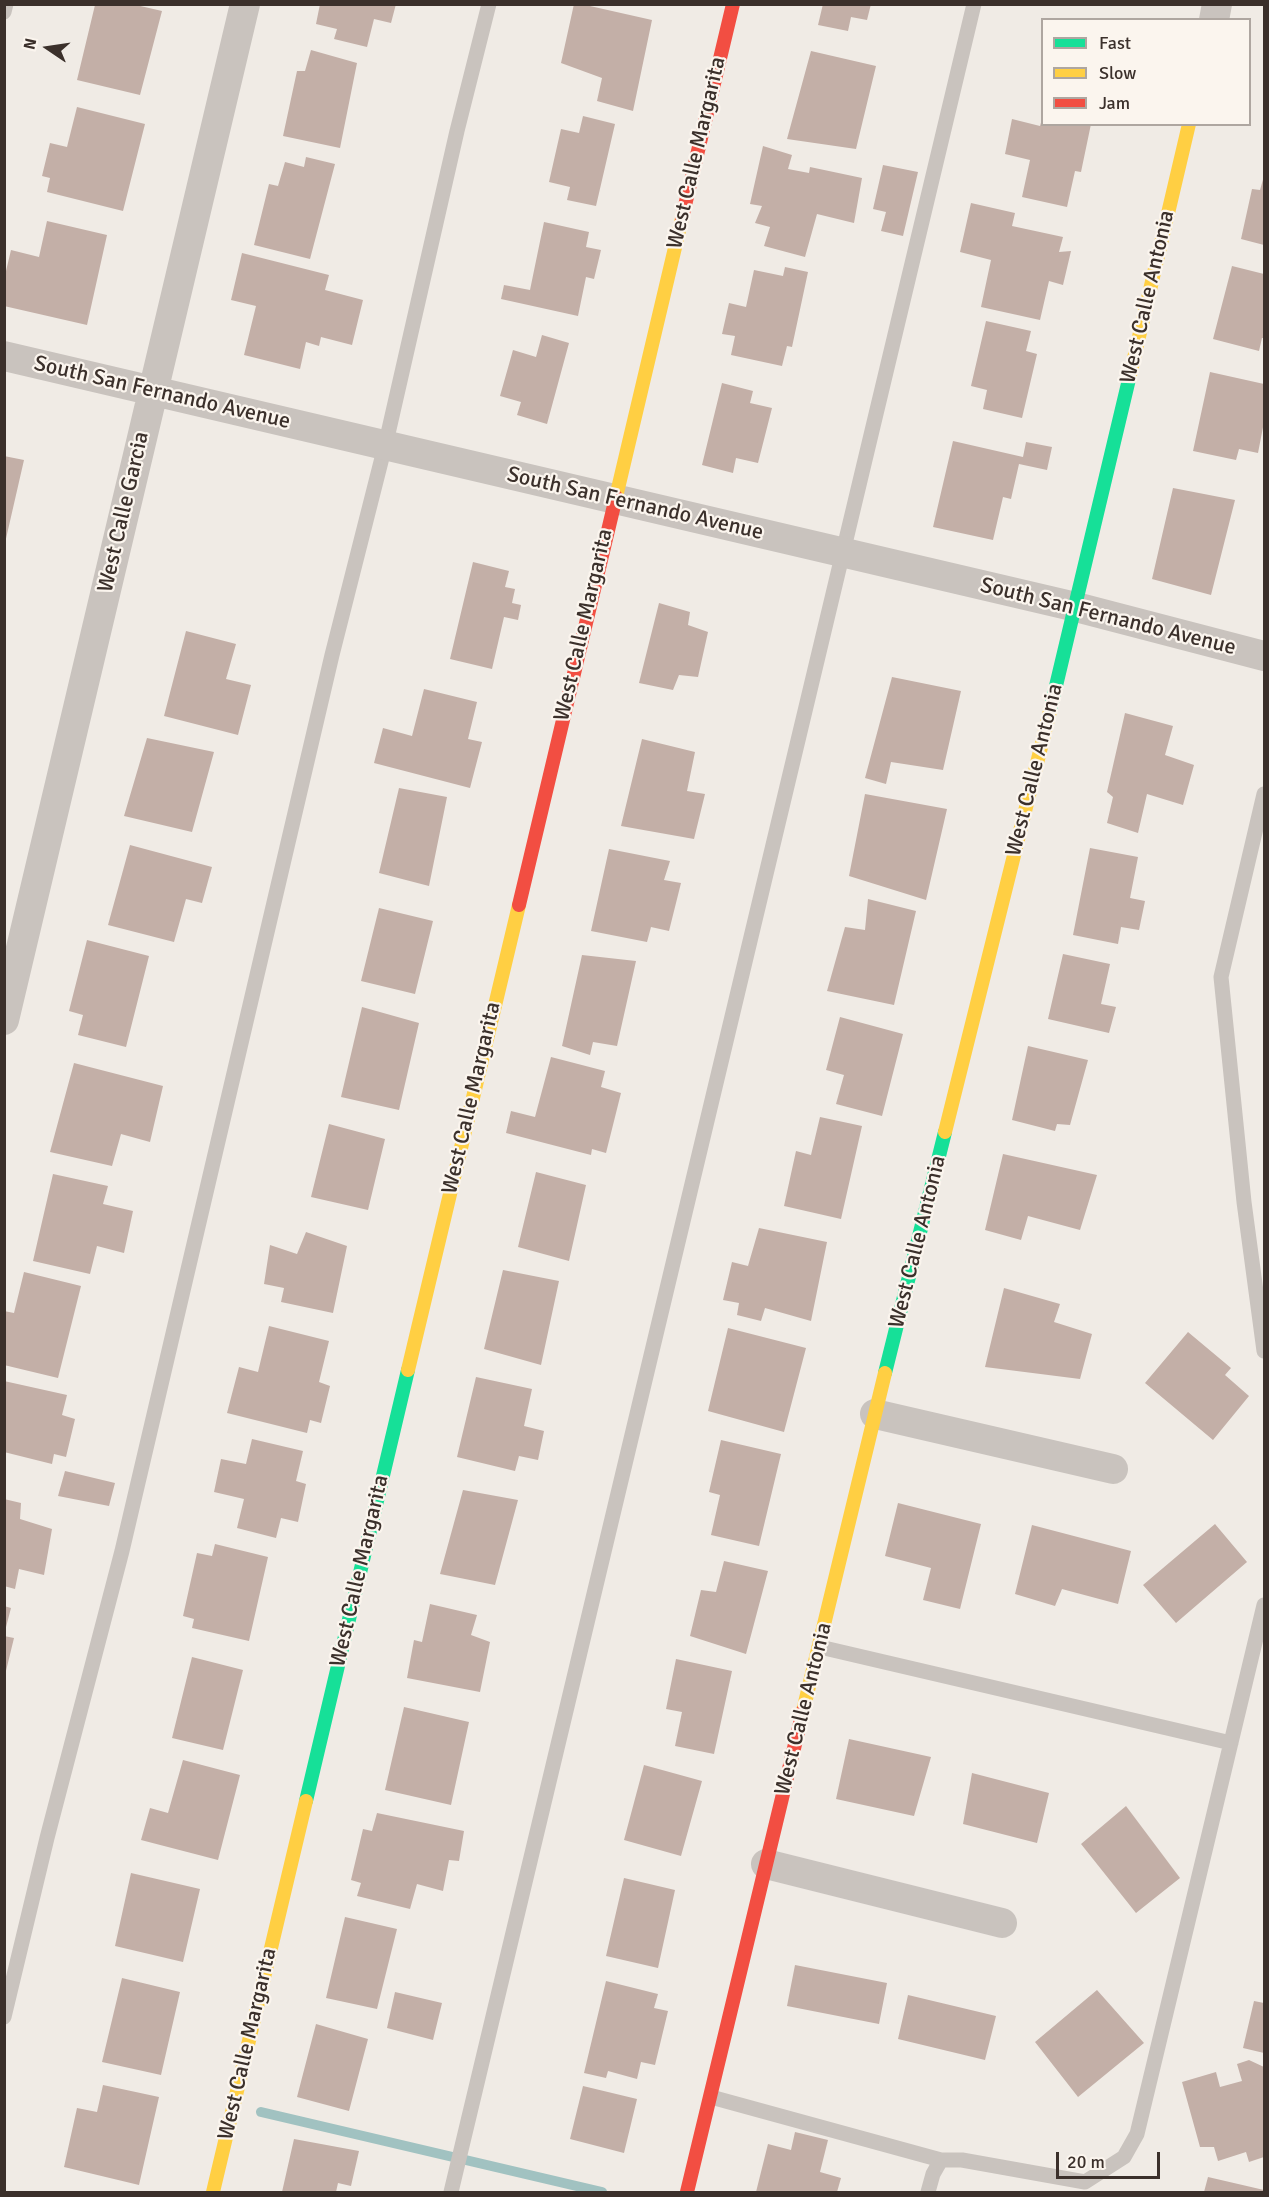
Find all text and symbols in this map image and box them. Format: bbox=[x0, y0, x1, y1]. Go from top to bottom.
north arrow bbox=[18, 18, 78, 78]
legend bbox=[1041, 18, 1251, 126]
text: Fast bbox=[1099, 32, 1131, 54]
text: N bbox=[19, 36, 41, 52]
street label: West Calle Margarita bbox=[662, 54, 732, 252]
text: Slow bbox=[1099, 62, 1136, 84]
text: Jam bbox=[1099, 92, 1130, 114]
street label: West Calle Antonia bbox=[1115, 208, 1181, 386]
street label: South San Fernando Avenue bbox=[31, 351, 293, 435]
street label: West Calle Garcia bbox=[93, 429, 155, 595]
street label: South San Fernando Avenue bbox=[504, 462, 766, 546]
street label: West Calle Margarita bbox=[549, 526, 619, 724]
street label: South San Fernando Avenue bbox=[978, 572, 1238, 662]
street label: West Calle Antonia bbox=[1001, 681, 1069, 859]
street label: West Calle Margarita bbox=[437, 999, 507, 1197]
street label: West Calle Antonia bbox=[884, 1153, 952, 1331]
street label: West Calle Margarita bbox=[325, 1472, 395, 1670]
street label: West Calle Antonia bbox=[770, 1620, 838, 1798]
street label: West Calle Margarita bbox=[213, 1945, 283, 2143]
scale bar bbox=[1059, 2140, 1162, 2178]
text: 20 m bbox=[1067, 2151, 1105, 2173]

